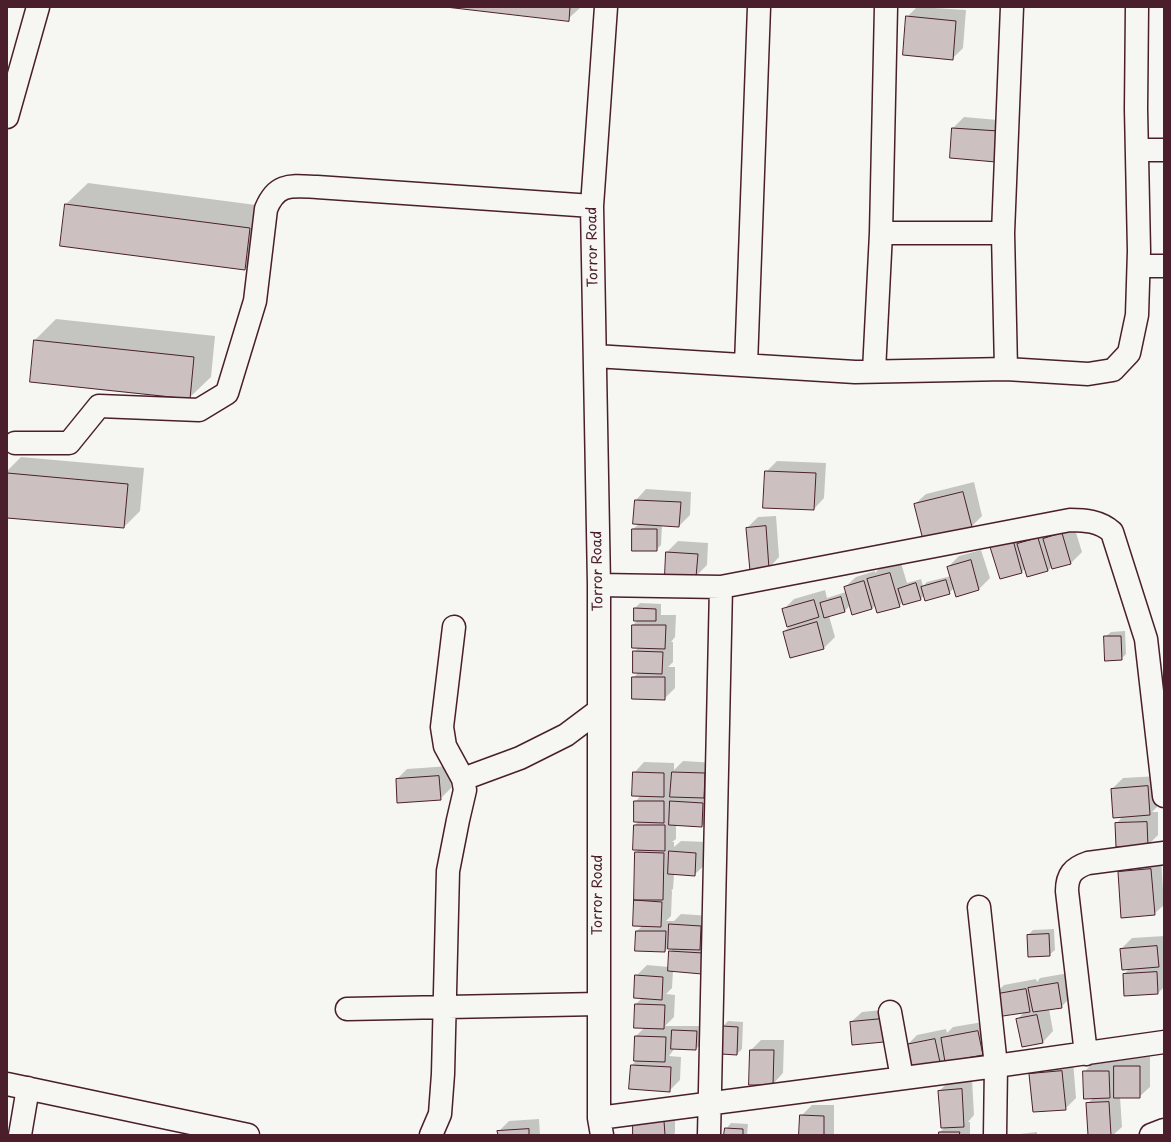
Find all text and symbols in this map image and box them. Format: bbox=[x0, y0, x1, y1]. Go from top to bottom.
street label: Torror Road bbox=[584, 207, 602, 287]
street label: Torror Road bbox=[589, 531, 607, 611]
street label: Torror Road bbox=[590, 855, 606, 935]

